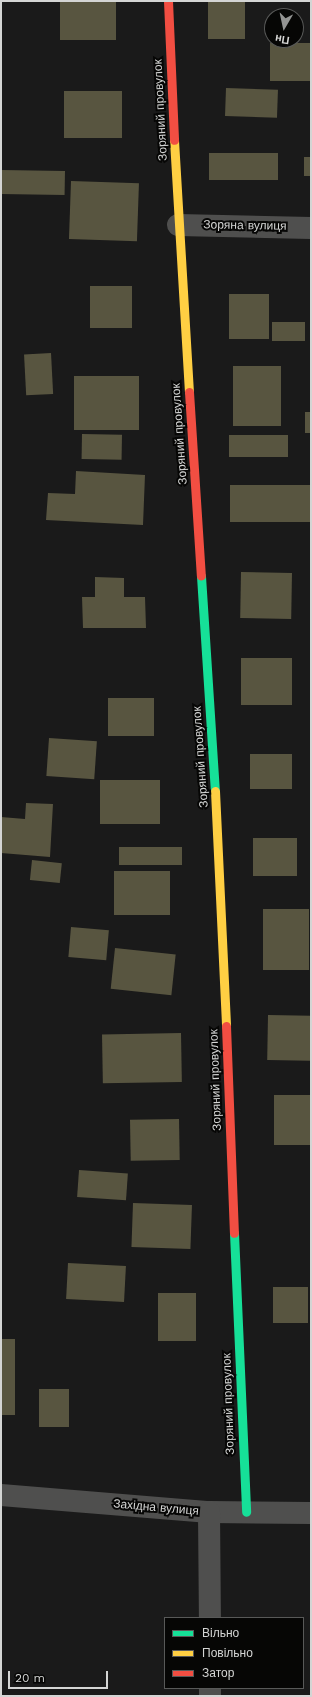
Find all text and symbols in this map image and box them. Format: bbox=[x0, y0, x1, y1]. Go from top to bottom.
north arrow bbox=[264, 8, 304, 48]
text: Пн bbox=[274, 32, 290, 47]
street label: Зоряний провулок bbox=[151, 59, 171, 161]
street label: Зоряна вулиця bbox=[203, 218, 287, 234]
street label: Зоряний провулок bbox=[169, 383, 191, 485]
street label: Зоряний провулок bbox=[190, 706, 212, 808]
street label: Зоряний провулок bbox=[207, 1029, 225, 1131]
street label: Зоряний провулок bbox=[220, 1353, 238, 1455]
street label: Західна вулиця bbox=[113, 1497, 199, 1519]
legend bbox=[164, 1617, 304, 1689]
text: Вільно bbox=[202, 1626, 239, 1640]
text: Повільно bbox=[202, 1646, 253, 1660]
scale bar bbox=[10, 1663, 110, 1689]
text: Затор bbox=[202, 1666, 234, 1680]
text: 20 m bbox=[15, 1671, 45, 1685]

